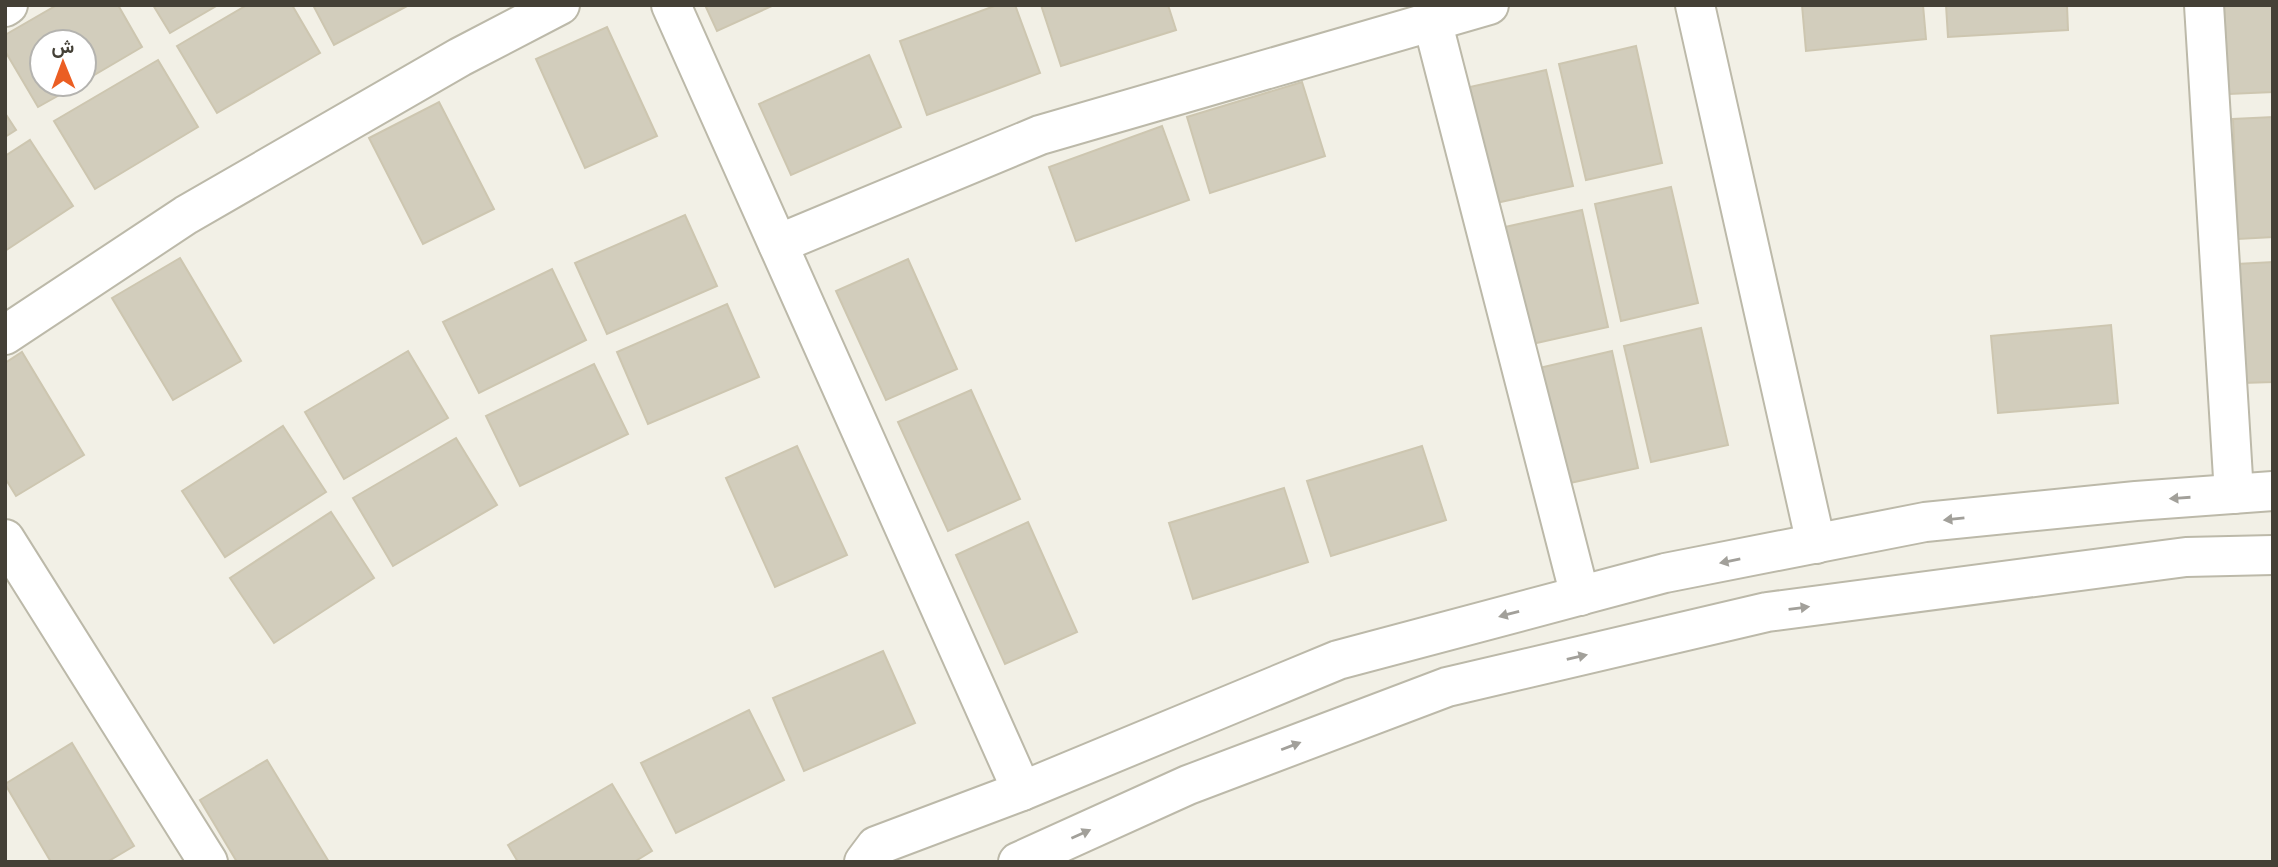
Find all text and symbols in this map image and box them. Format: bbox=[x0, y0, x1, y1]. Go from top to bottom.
north arrow bbox=[28, 28, 98, 98]
text: ش bbox=[51, 34, 75, 60]
one-way arrow bbox=[2169, 493, 2191, 504]
one-way arrow bbox=[1943, 514, 1965, 525]
one-way arrow bbox=[1719, 555, 1741, 566]
one-way arrow bbox=[1788, 602, 1810, 613]
one-way arrow bbox=[1498, 610, 1519, 620]
one-way arrow bbox=[1566, 651, 1588, 662]
one-way arrow bbox=[1280, 741, 1301, 752]
one-way arrow bbox=[1070, 828, 1091, 839]

